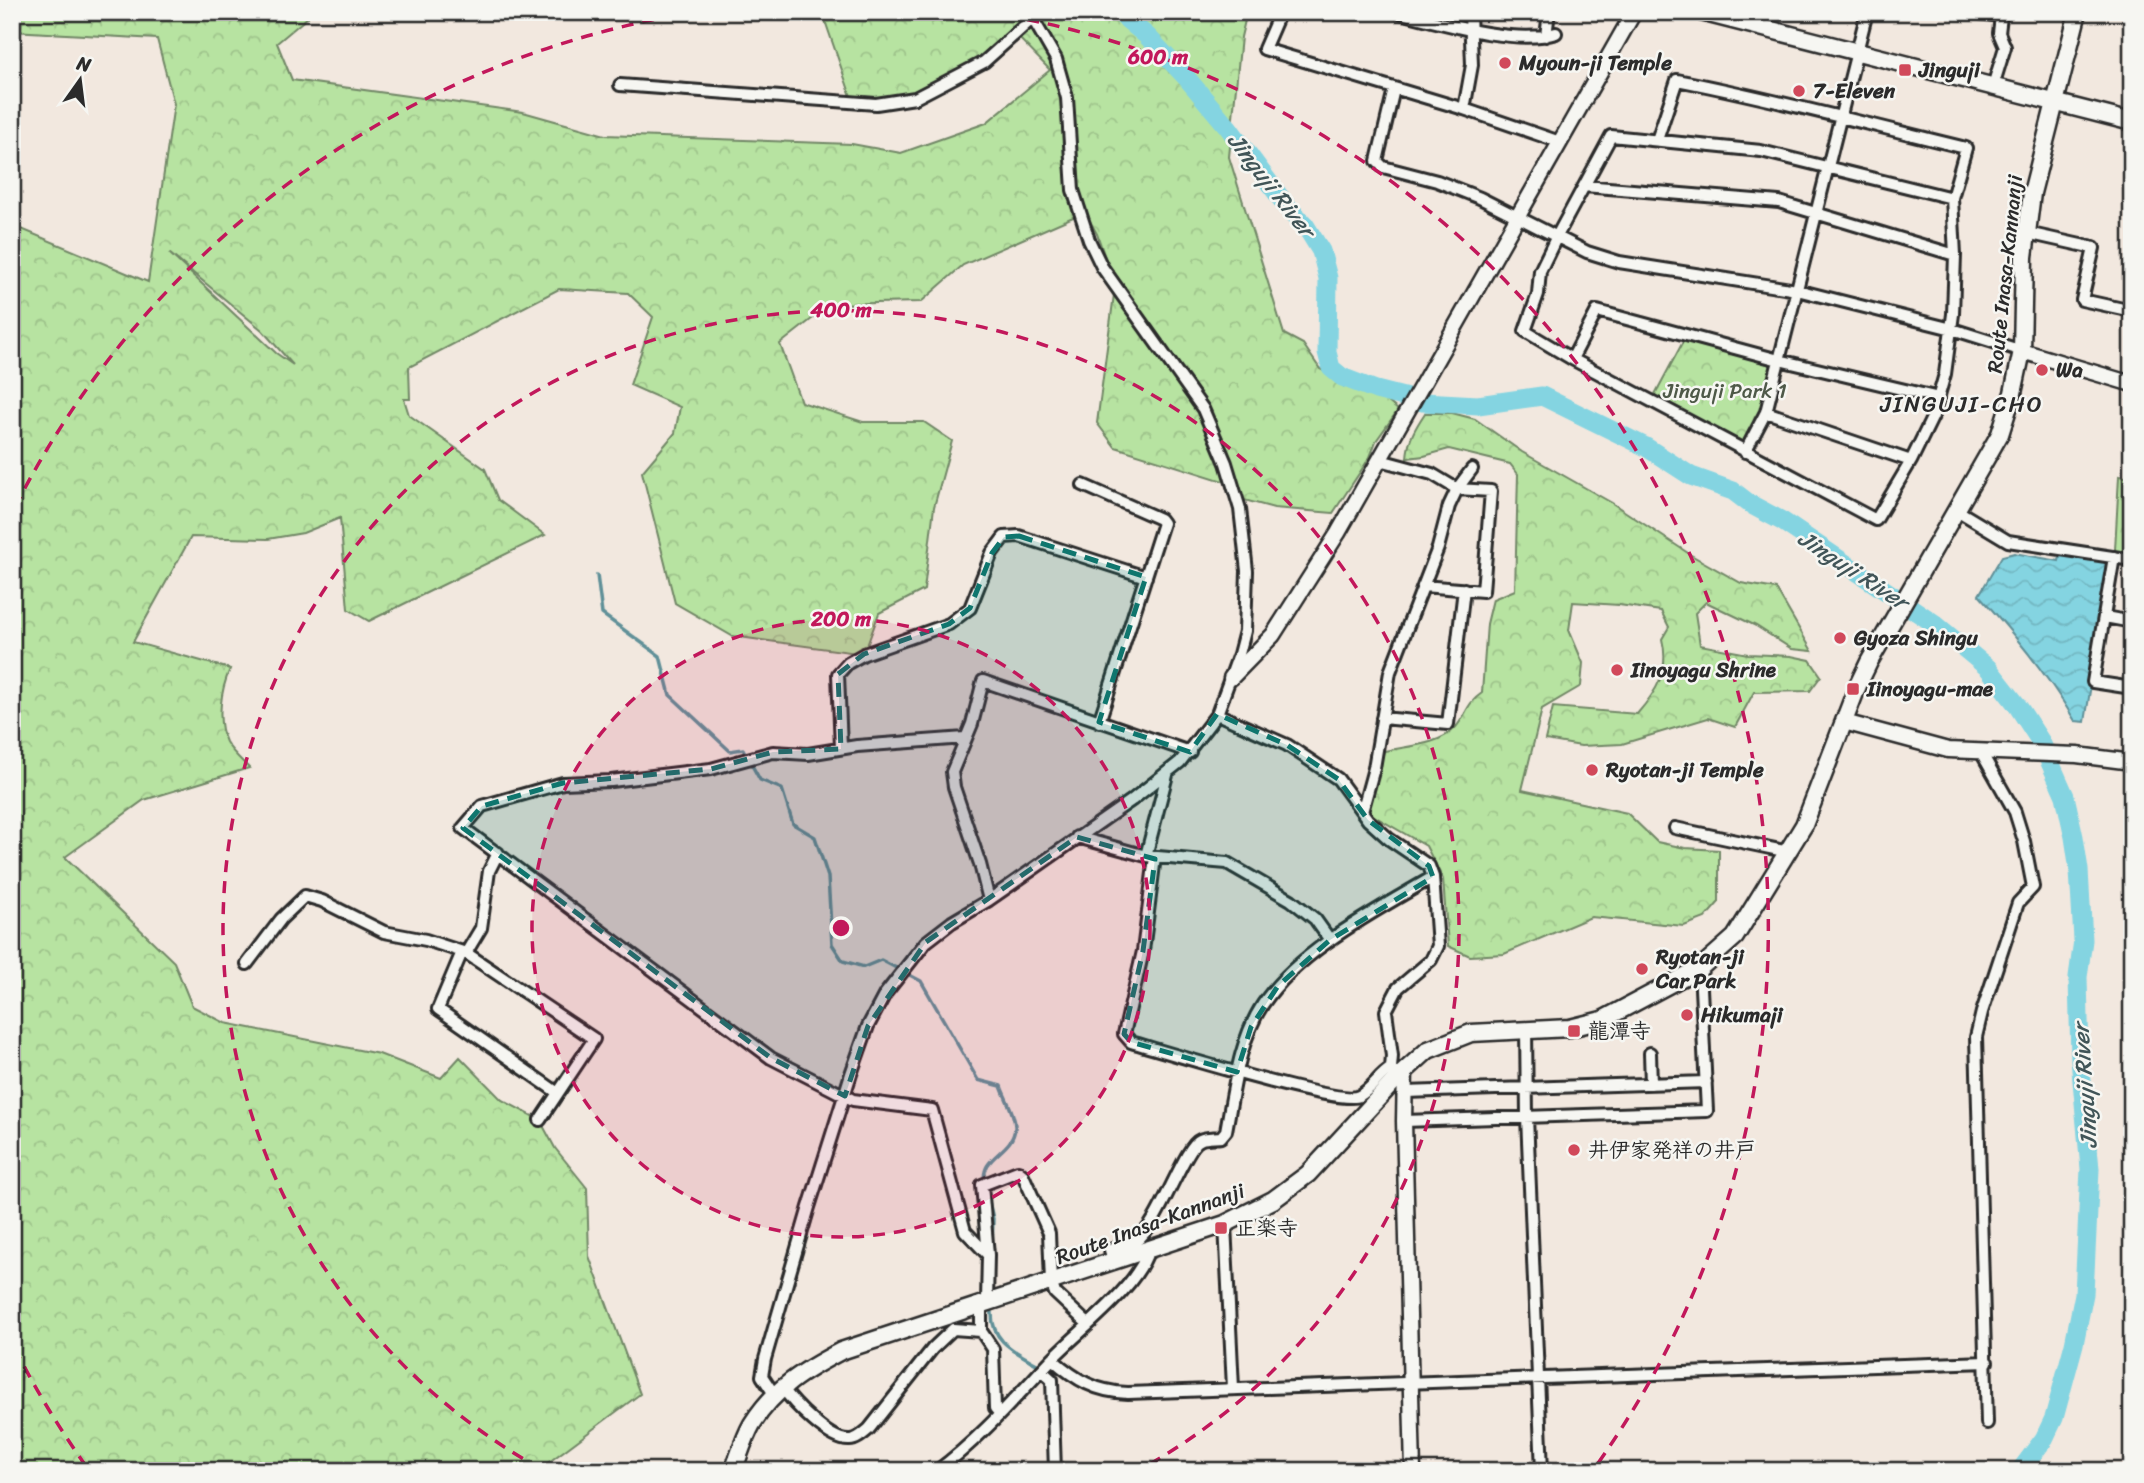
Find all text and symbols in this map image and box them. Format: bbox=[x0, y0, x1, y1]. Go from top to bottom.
text: 600 m bbox=[1127, 38, 1189, 76]
place label: Myoun-ji Temple bbox=[1518, 44, 1672, 82]
north arrow bbox=[46, 46, 116, 116]
text: N bbox=[73, 46, 95, 82]
place label: Jinguji bbox=[1918, 51, 1981, 89]
marker: Myoun-ji Temple bbox=[1497, 55, 1513, 71]
marker: Jinguji bbox=[1897, 62, 1913, 78]
place label: 7-Eleven bbox=[1813, 72, 1896, 110]
marker: 7-Eleven bbox=[1791, 83, 1807, 99]
water label: Jinguji River bbox=[1216, 123, 1328, 250]
street label: Route Inasa-Kannanji bbox=[1976, 172, 2034, 375]
text: 400 m bbox=[809, 291, 872, 329]
place label: Wa bbox=[2056, 351, 2083, 389]
marker: Wa bbox=[2034, 362, 2050, 378]
park label: Jinguji Park 1 bbox=[1662, 372, 1787, 410]
district label: JINGUJI-CHO bbox=[1879, 384, 2044, 425]
water label: Jinguji River bbox=[1790, 519, 1920, 624]
text: 200 m bbox=[810, 600, 872, 638]
place label: Gyoza Shingu bbox=[1853, 619, 1979, 657]
marker: Gyoza Shingu bbox=[1832, 630, 1848, 646]
place label: Iinoyagu Shrine bbox=[1630, 651, 1777, 689]
marker: Iinoyagu Shrine bbox=[1609, 662, 1625, 678]
place label: Iinoyagu-mae bbox=[1866, 670, 1994, 708]
marker: Iinoyagu-mae bbox=[1845, 681, 1861, 697]
place label: Ryotan-ji Temple bbox=[1605, 751, 1764, 789]
marker: Ryotan-ji Temple bbox=[1584, 762, 1600, 778]
centre of rings bbox=[829, 916, 853, 940]
place label: Ryotan-ji Car Park bbox=[1655, 938, 1745, 1000]
marker: Ryotan-ji Car Park bbox=[1634, 961, 1650, 977]
place label: Hikumaji bbox=[1700, 996, 1784, 1034]
marker: Hikumaji bbox=[1679, 1007, 1695, 1023]
place label: 龍潭寺 bbox=[1588, 1012, 1651, 1050]
water label: Jinguji River bbox=[2060, 1018, 2110, 1150]
marker: 龍潭寺 bbox=[1566, 1023, 1582, 1039]
place label: 井伊家発祥の井戸 bbox=[1588, 1131, 1756, 1169]
marker: 井伊家発祥の井戸 bbox=[1566, 1142, 1582, 1158]
street label: Route Inasa-Kannanji bbox=[1050, 1172, 1251, 1276]
place label: 正楽寺 bbox=[1235, 1209, 1298, 1247]
marker: 正楽寺 bbox=[1213, 1220, 1229, 1236]

